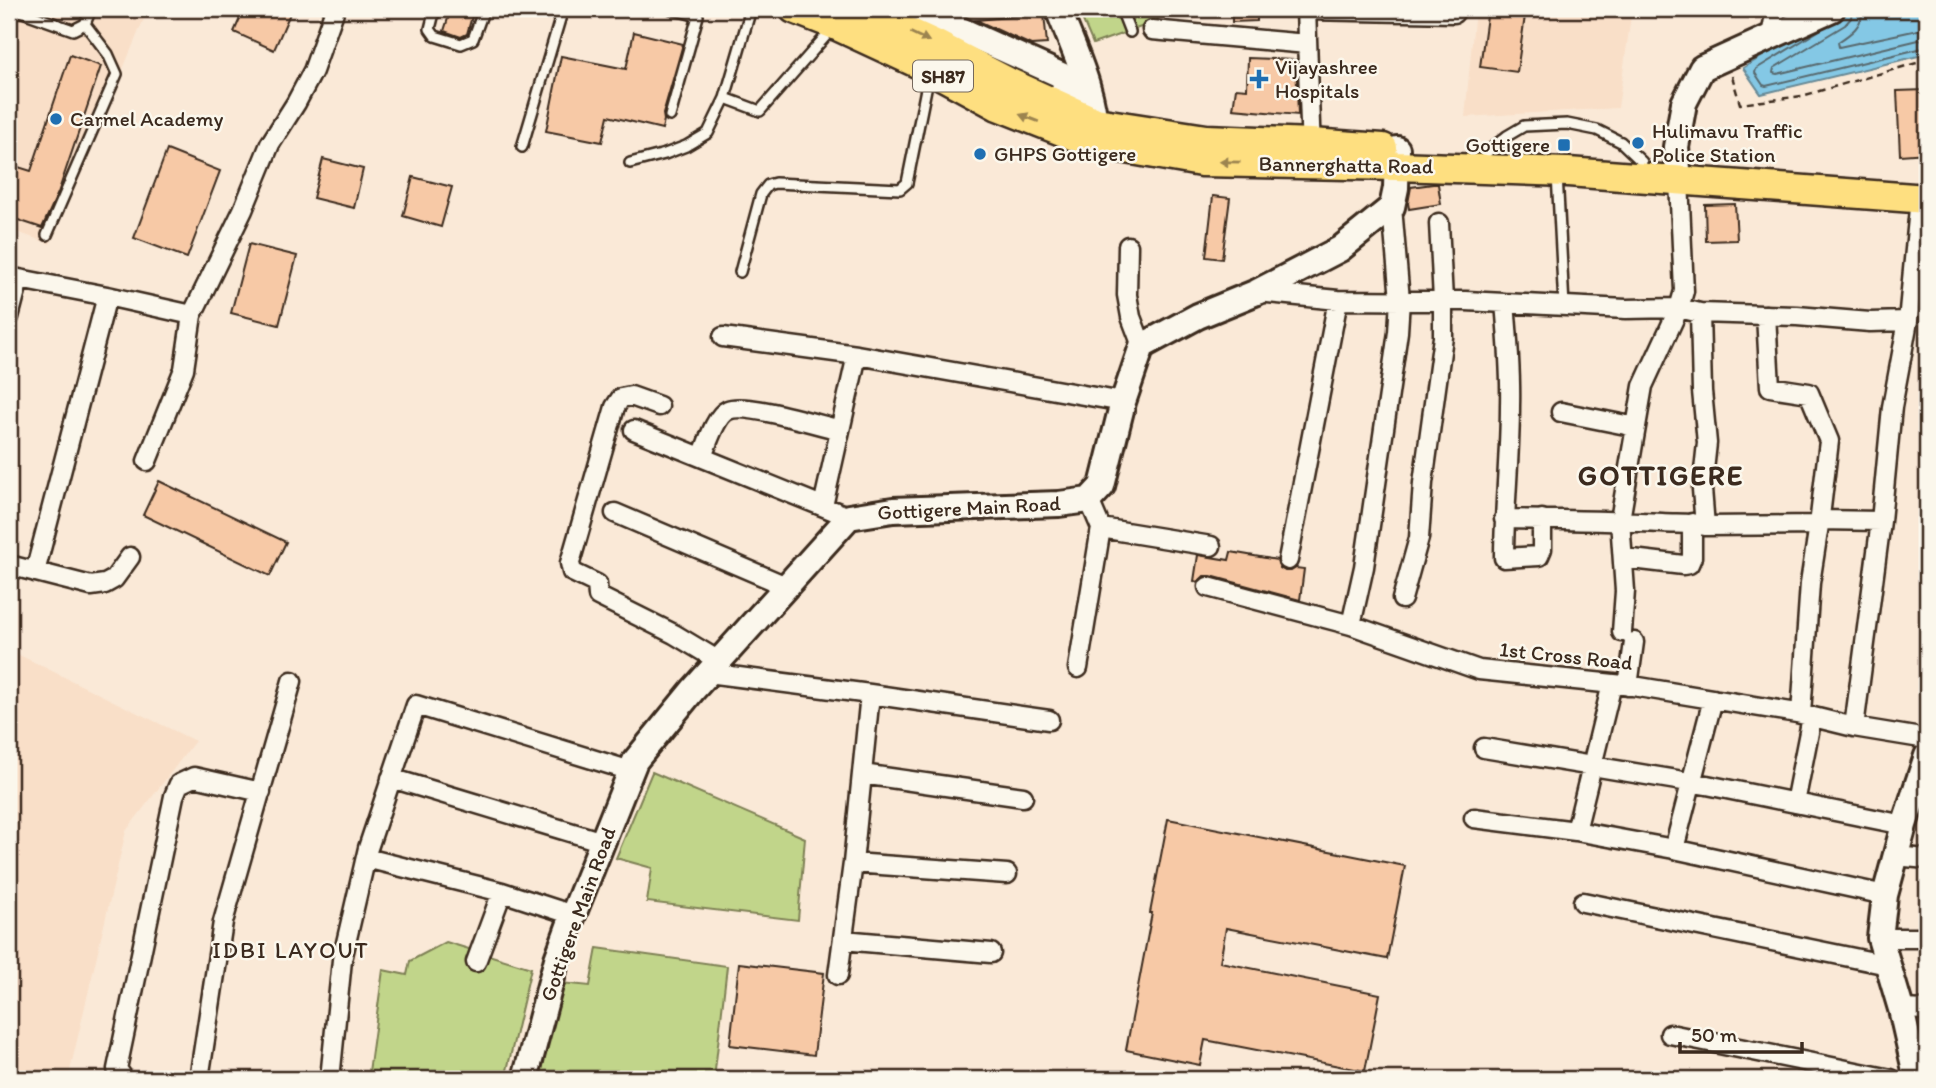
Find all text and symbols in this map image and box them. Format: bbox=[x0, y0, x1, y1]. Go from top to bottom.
one-way arrow bbox=[910, 32, 930, 43]
place label: Vijayashree Hospitals bbox=[1275, 54, 1378, 103]
road number: SH87 bbox=[913, 60, 973, 92]
marker: Vijayashree Hospitals bbox=[1249, 69, 1269, 89]
place label: Carmel Academy bbox=[70, 106, 223, 131]
marker: Carmel Academy bbox=[48, 111, 64, 127]
one-way arrow bbox=[1018, 113, 1039, 124]
place label: Hulimavu Traffic Police Station bbox=[1652, 118, 1803, 167]
place label: Gottigere bbox=[1466, 132, 1550, 157]
marker: Hulimavu Traffic Police Station bbox=[1630, 135, 1646, 151]
marker: Gottigere bbox=[1556, 137, 1572, 153]
place label: GHPS Gottigere bbox=[994, 141, 1136, 166]
marker: GHPS Gottigere bbox=[972, 146, 988, 162]
street label: Bannerghatta Road bbox=[1258, 150, 1434, 179]
one-way arrow bbox=[1219, 156, 1241, 168]
district label: GOTTIGERE bbox=[1578, 458, 1744, 492]
street label: Gottigere Main Road bbox=[877, 490, 1062, 525]
street label: 1st Cross Road bbox=[1498, 636, 1634, 675]
street label: Gottigere Main Road bbox=[534, 823, 621, 1004]
district label: IDBI LAYOUT bbox=[212, 936, 370, 964]
scale bar bbox=[1680, 1011, 1803, 1055]
text: 50 m bbox=[1691, 1022, 1738, 1047]

